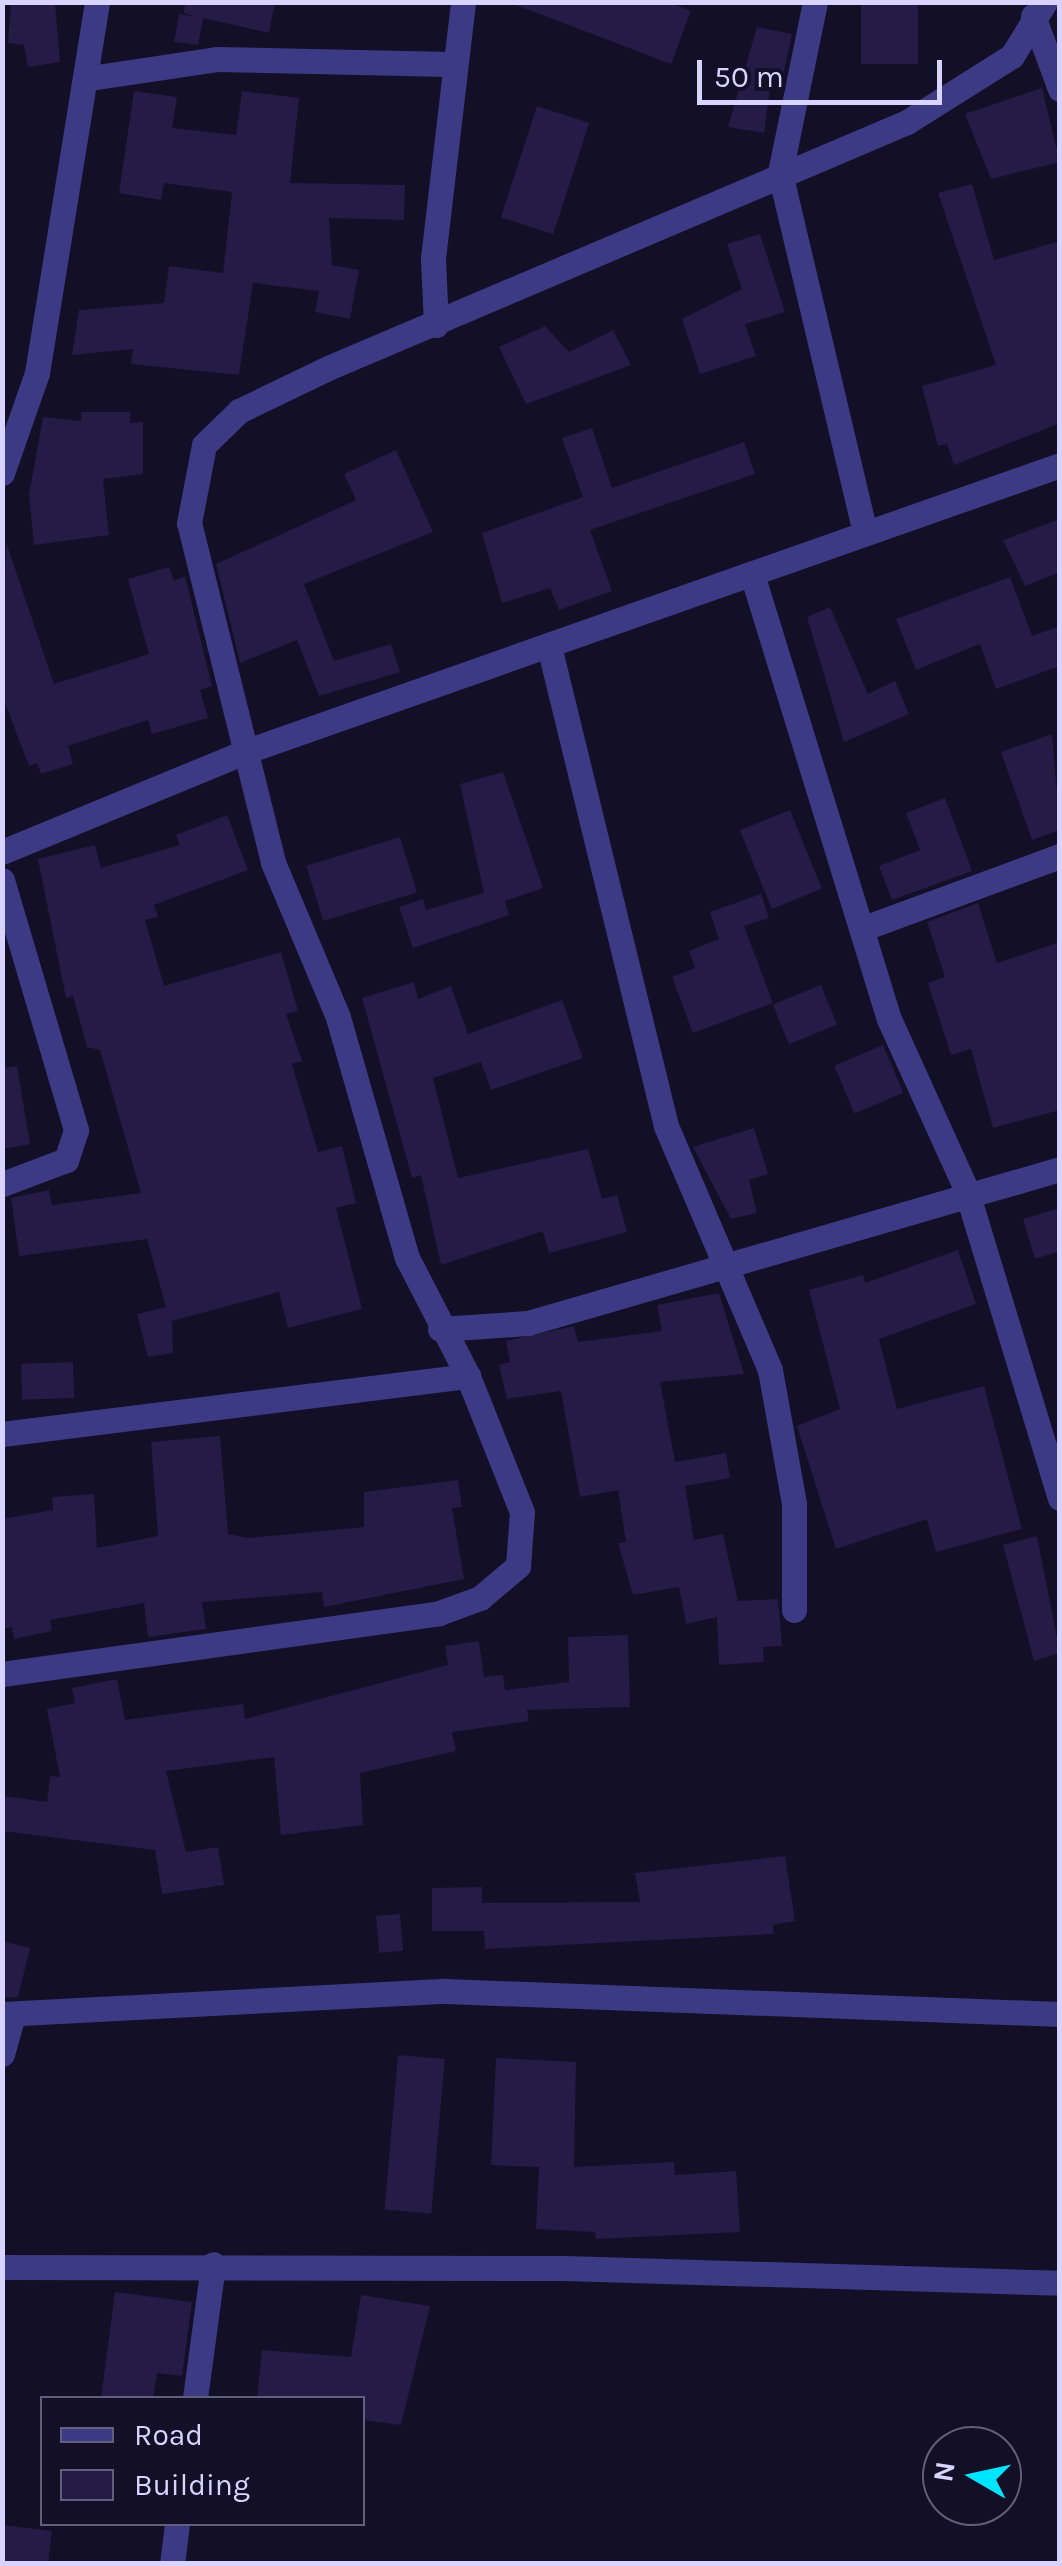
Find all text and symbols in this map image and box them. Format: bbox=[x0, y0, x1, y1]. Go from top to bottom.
scale bar bbox=[702, 40, 947, 102]
text: 50 m bbox=[714, 59, 784, 95]
legend bbox=[40, 2396, 365, 2526]
text: Road bbox=[134, 2417, 203, 2453]
north arrow bbox=[922, 2426, 1022, 2526]
text: N bbox=[926, 2459, 962, 2484]
text: Building bbox=[134, 2467, 250, 2503]

